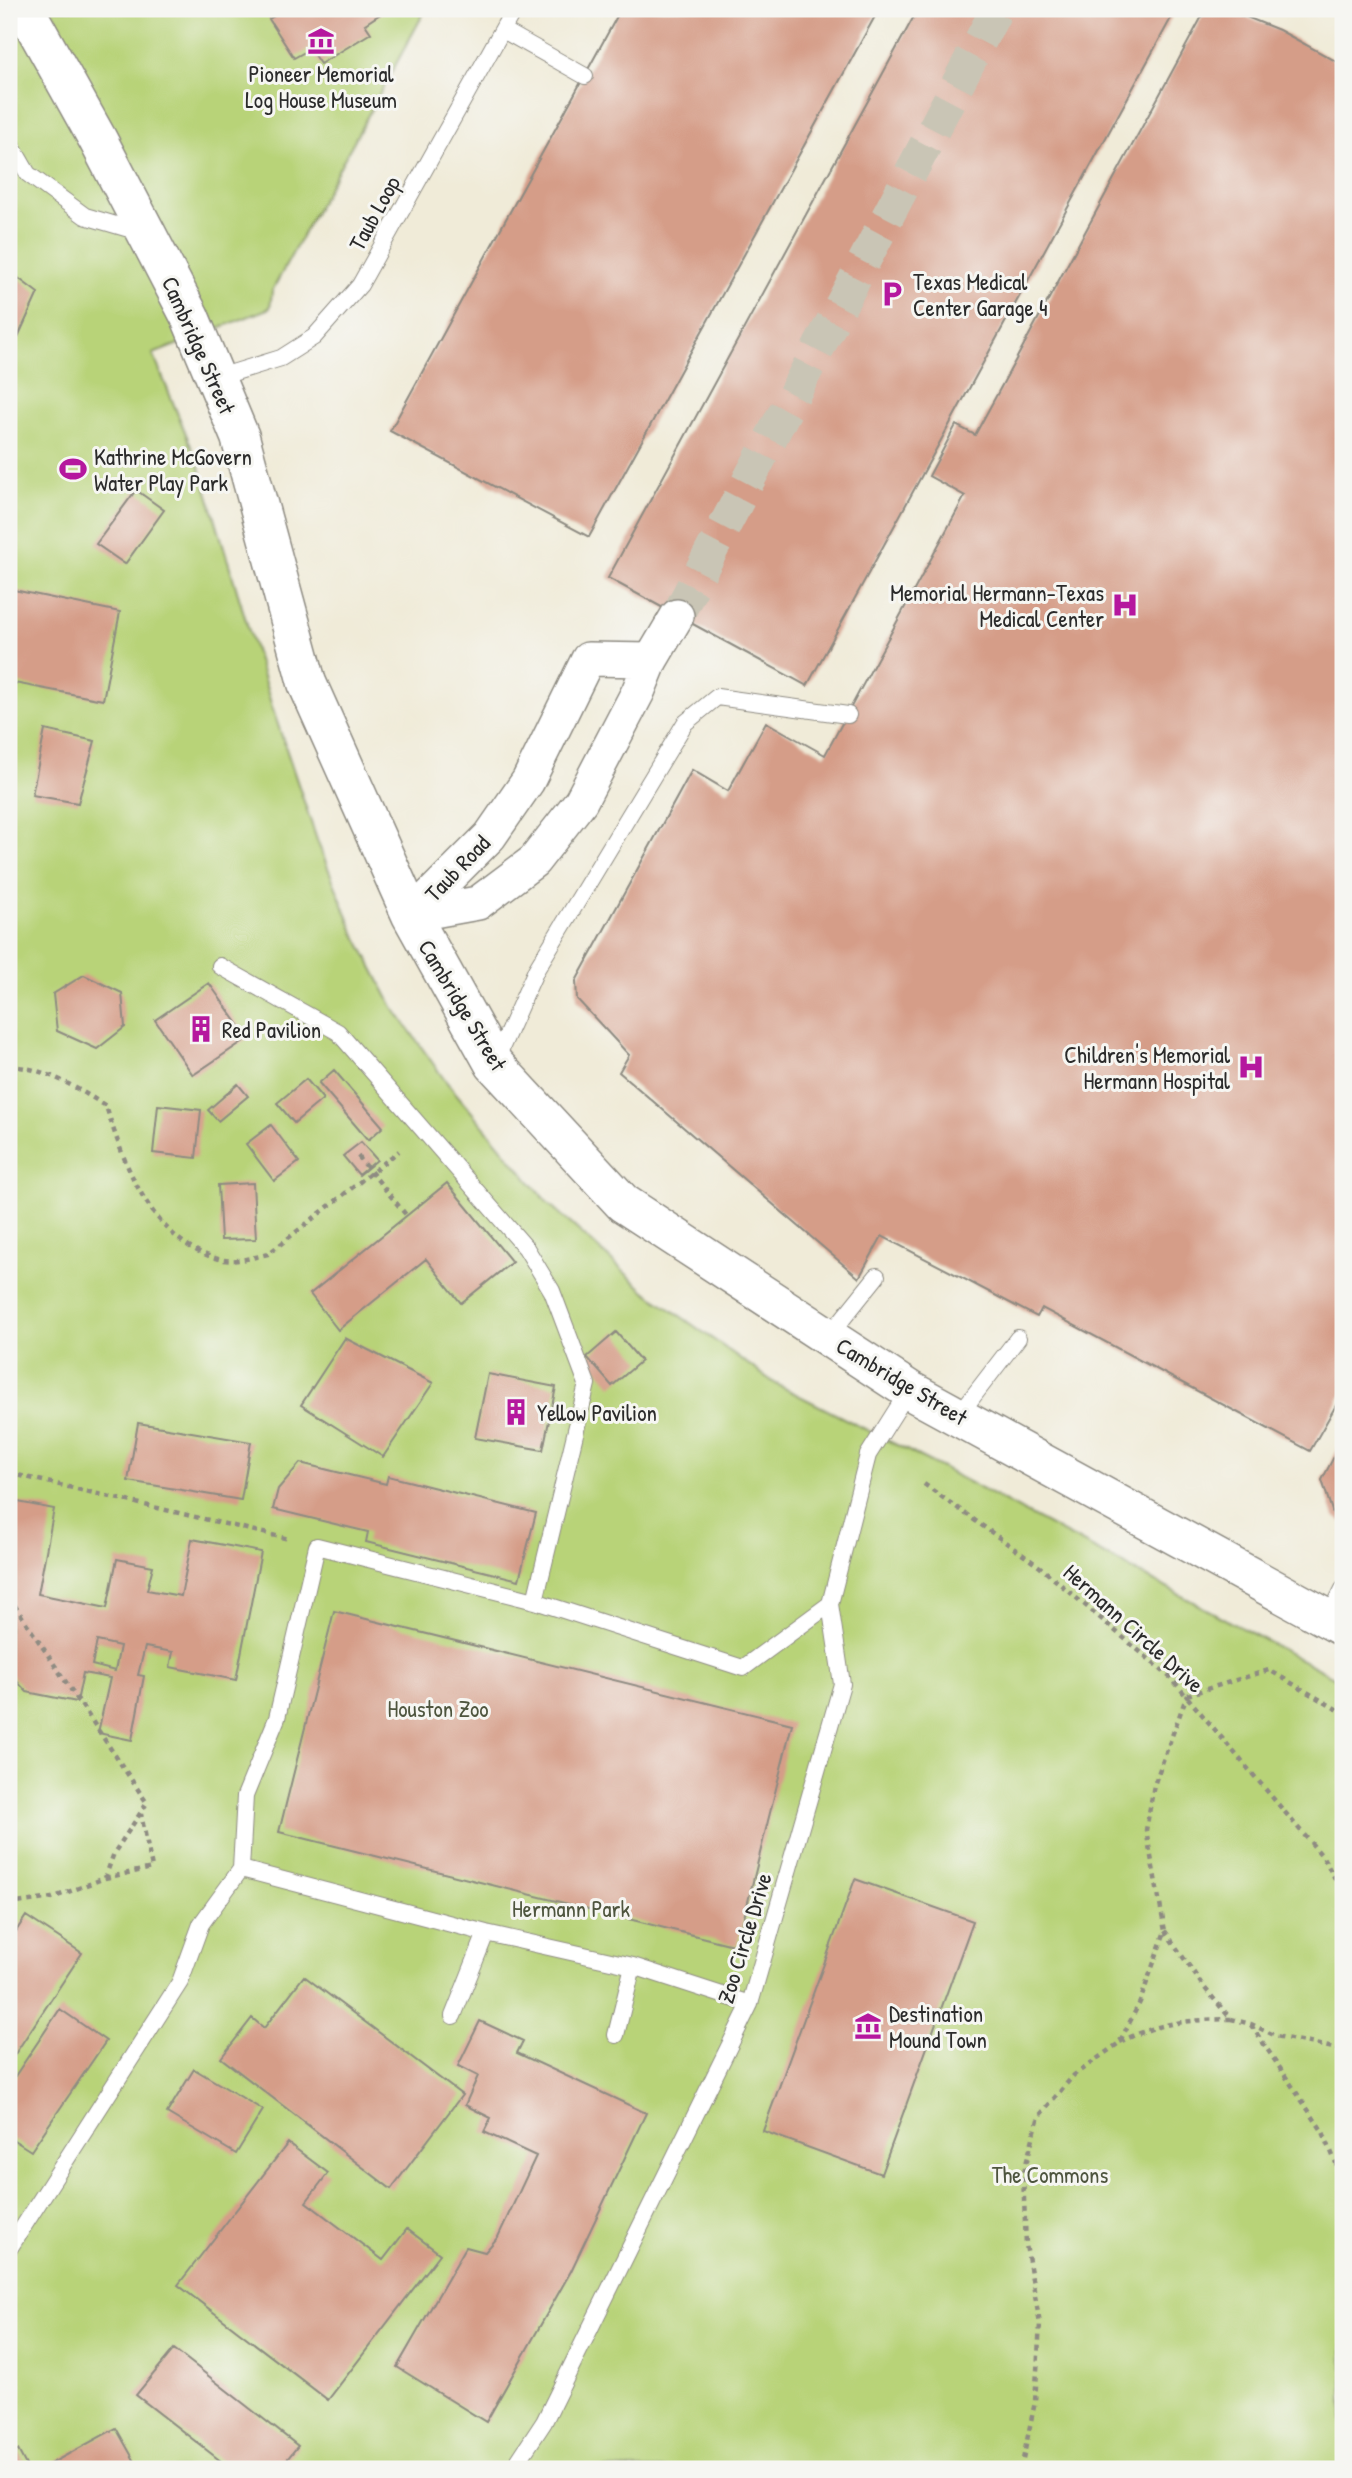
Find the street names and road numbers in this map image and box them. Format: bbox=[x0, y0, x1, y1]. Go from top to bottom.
street label: Taub Loop bbox=[341, 170, 407, 256]
street label: Cambridge Street bbox=[155, 271, 244, 420]
street label: Taub Road bbox=[418, 828, 496, 908]
street label: Cambridge Street bbox=[412, 934, 515, 1077]
street label: Cambridge Street bbox=[831, 1330, 974, 1433]
street label: Hermann Circle Drive bbox=[1057, 1557, 1211, 1699]
street label: Zoo Circle Drive bbox=[709, 1869, 779, 2007]

